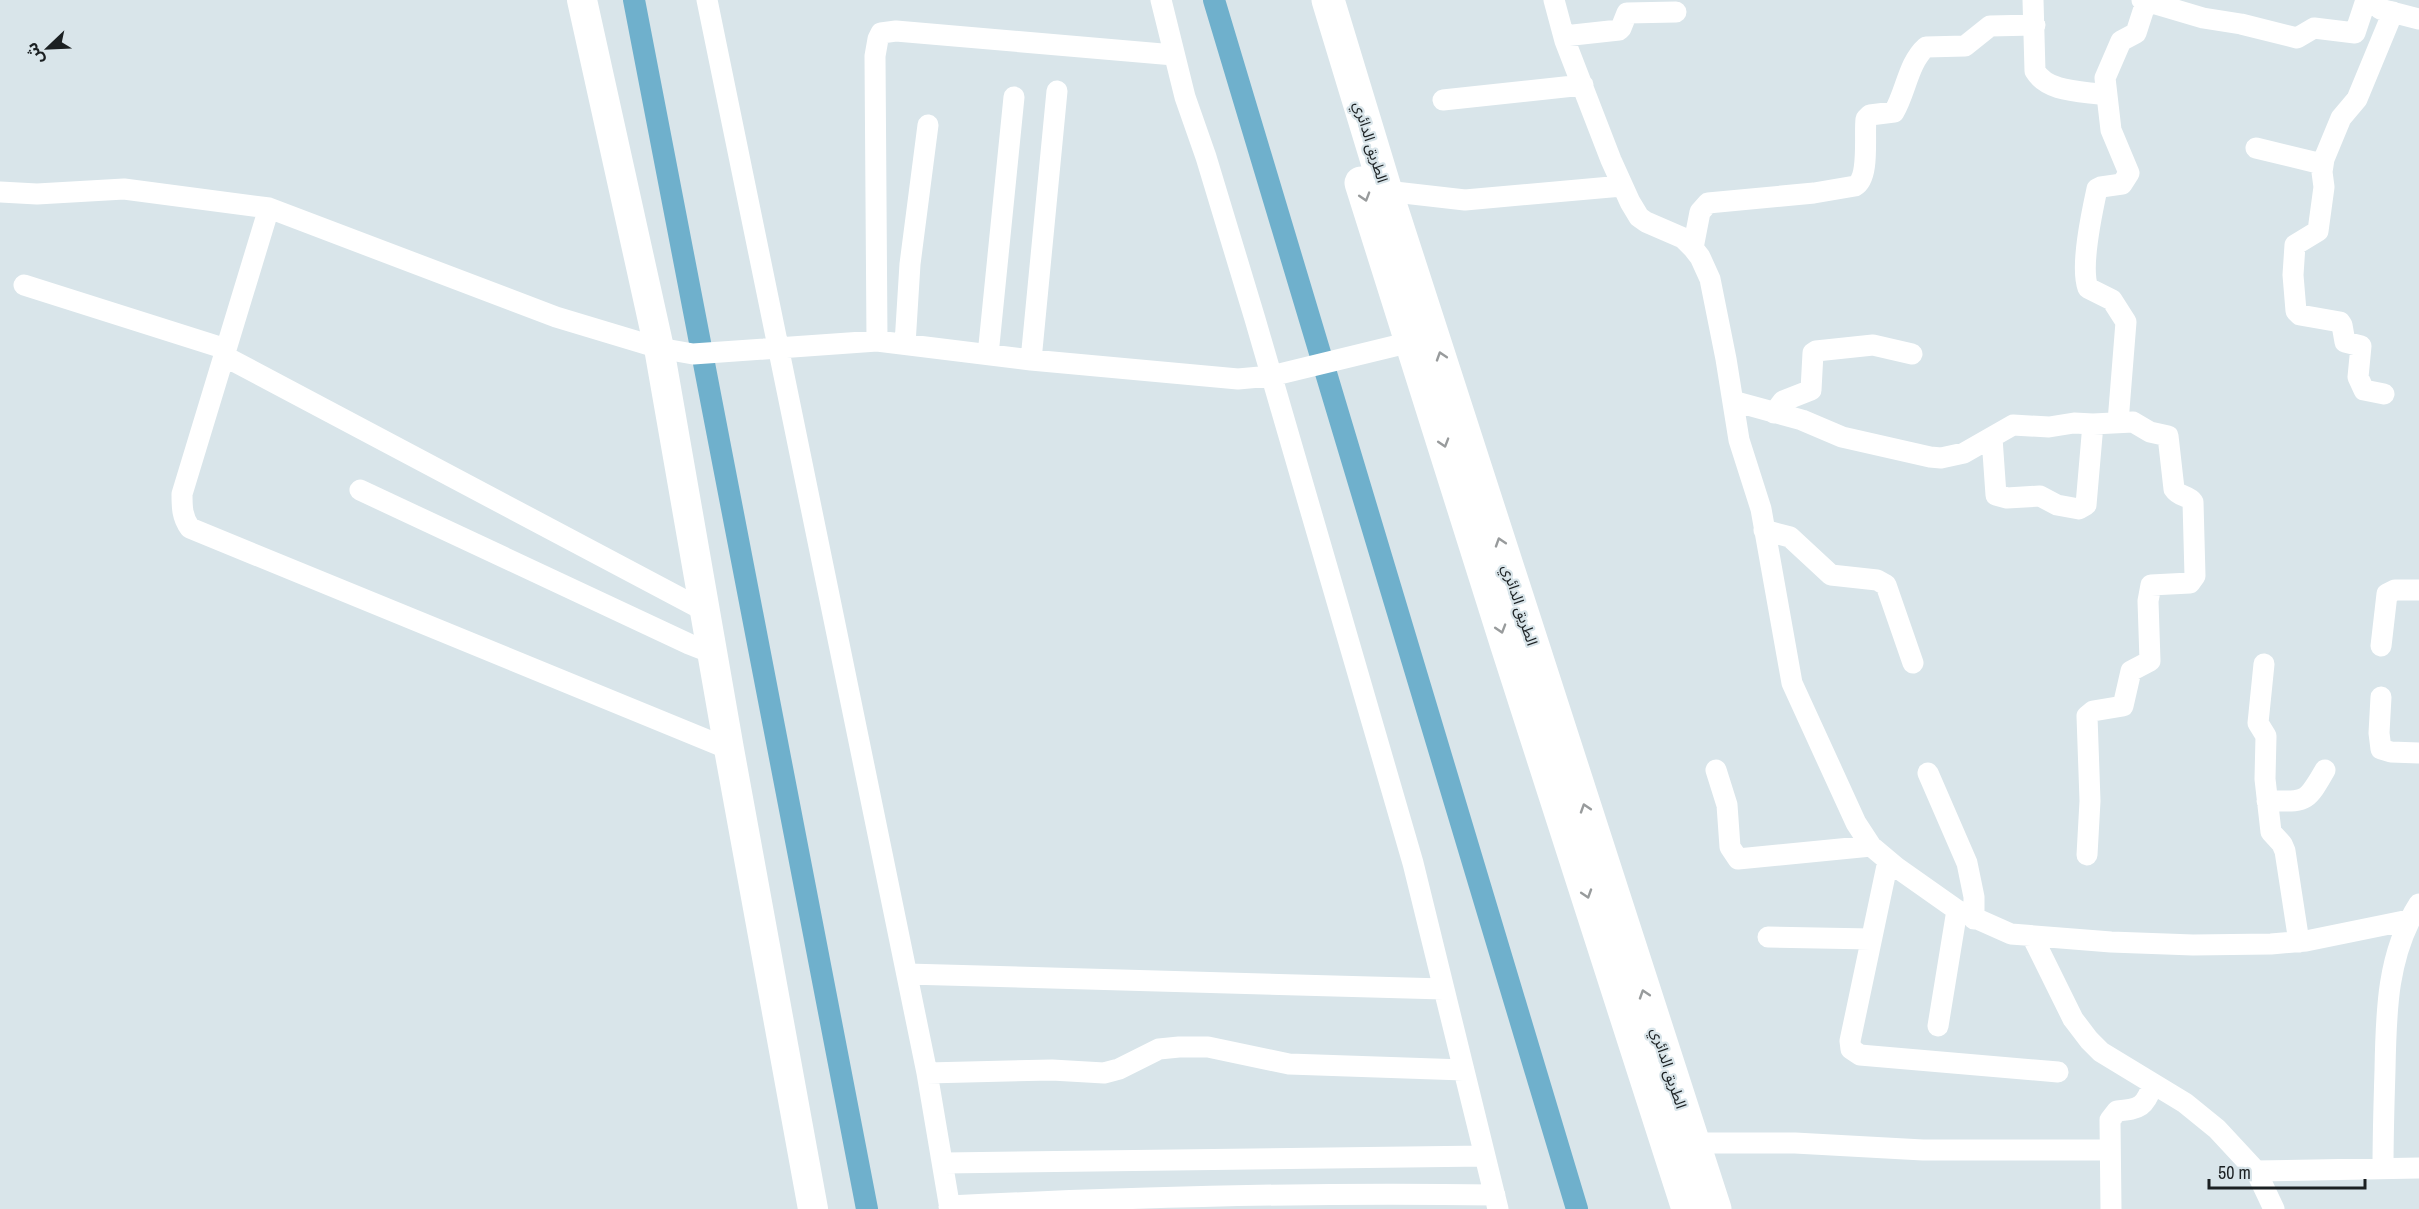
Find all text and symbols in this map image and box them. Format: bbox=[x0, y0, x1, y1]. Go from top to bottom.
north arrow bbox=[18, 18, 78, 78]
text: ش bbox=[20, 39, 49, 68]
street label: الطريق الدائري bbox=[1347, 99, 1393, 186]
one-way arrow bbox=[1358, 191, 1370, 202]
one-way arrow bbox=[1436, 351, 1448, 362]
one-way arrow bbox=[1436, 437, 1449, 448]
one-way arrow bbox=[1495, 537, 1507, 548]
street label: الطريق الدائري bbox=[1496, 562, 1543, 649]
one-way arrow bbox=[1494, 623, 1507, 634]
one-way arrow bbox=[1580, 803, 1592, 814]
one-way arrow bbox=[1580, 888, 1592, 899]
one-way arrow bbox=[1639, 989, 1652, 1000]
street label: الطريق الدائري bbox=[1645, 1025, 1692, 1112]
scale bar bbox=[2209, 1152, 2365, 1190]
text: 50 m bbox=[2218, 1160, 2251, 1185]

